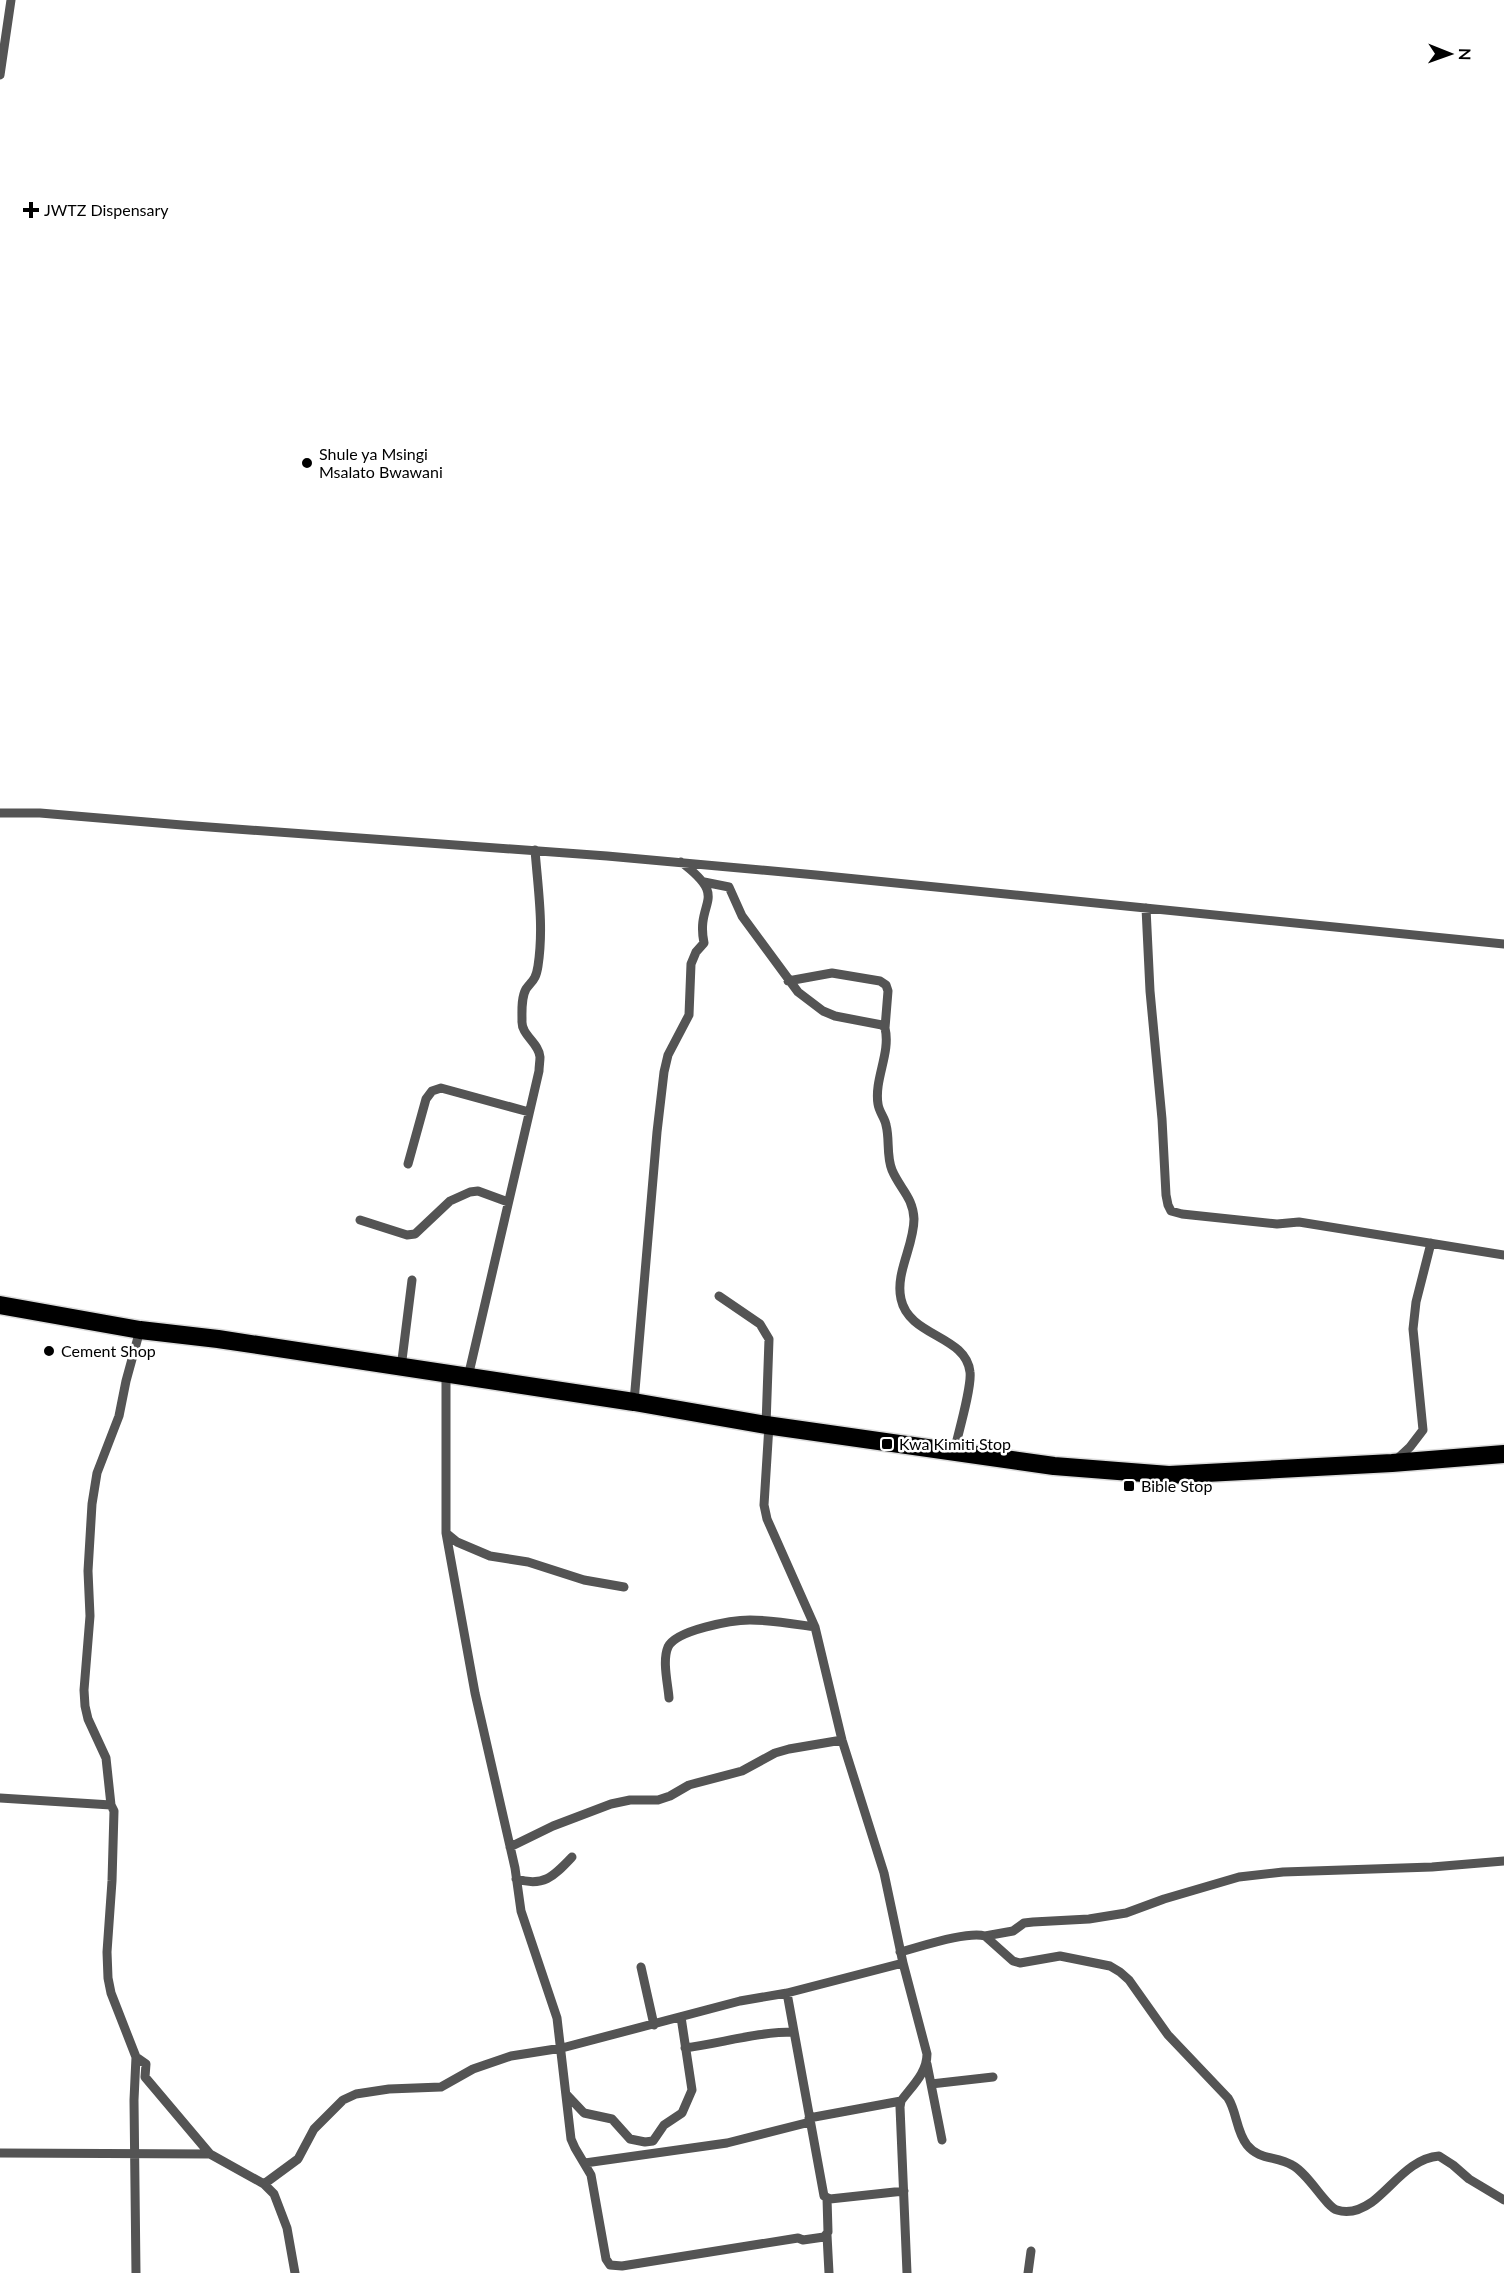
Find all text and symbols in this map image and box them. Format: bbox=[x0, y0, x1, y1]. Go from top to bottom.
north arrow bbox=[1420, 24, 1480, 84]
text: N bbox=[1456, 48, 1475, 61]
place label: JWTZ Dispensary bbox=[44, 200, 169, 219]
marker: JWTZ Dispensary bbox=[22, 201, 40, 219]
place label: Shule ya Msingi Msalato Bwawani bbox=[319, 444, 443, 481]
marker: Shule ya Msingi Msalato Bwawani bbox=[300, 456, 314, 470]
place label: Cement Shop bbox=[61, 1341, 156, 1360]
marker: Cement Shop bbox=[42, 1344, 56, 1358]
place label: Kwa Kimiti Stop bbox=[899, 1434, 1011, 1453]
marker: Kwa Kimiti Stop bbox=[880, 1437, 894, 1451]
place label: Bible Stop bbox=[1141, 1476, 1212, 1495]
marker: Bible Stop bbox=[1122, 1479, 1136, 1493]

